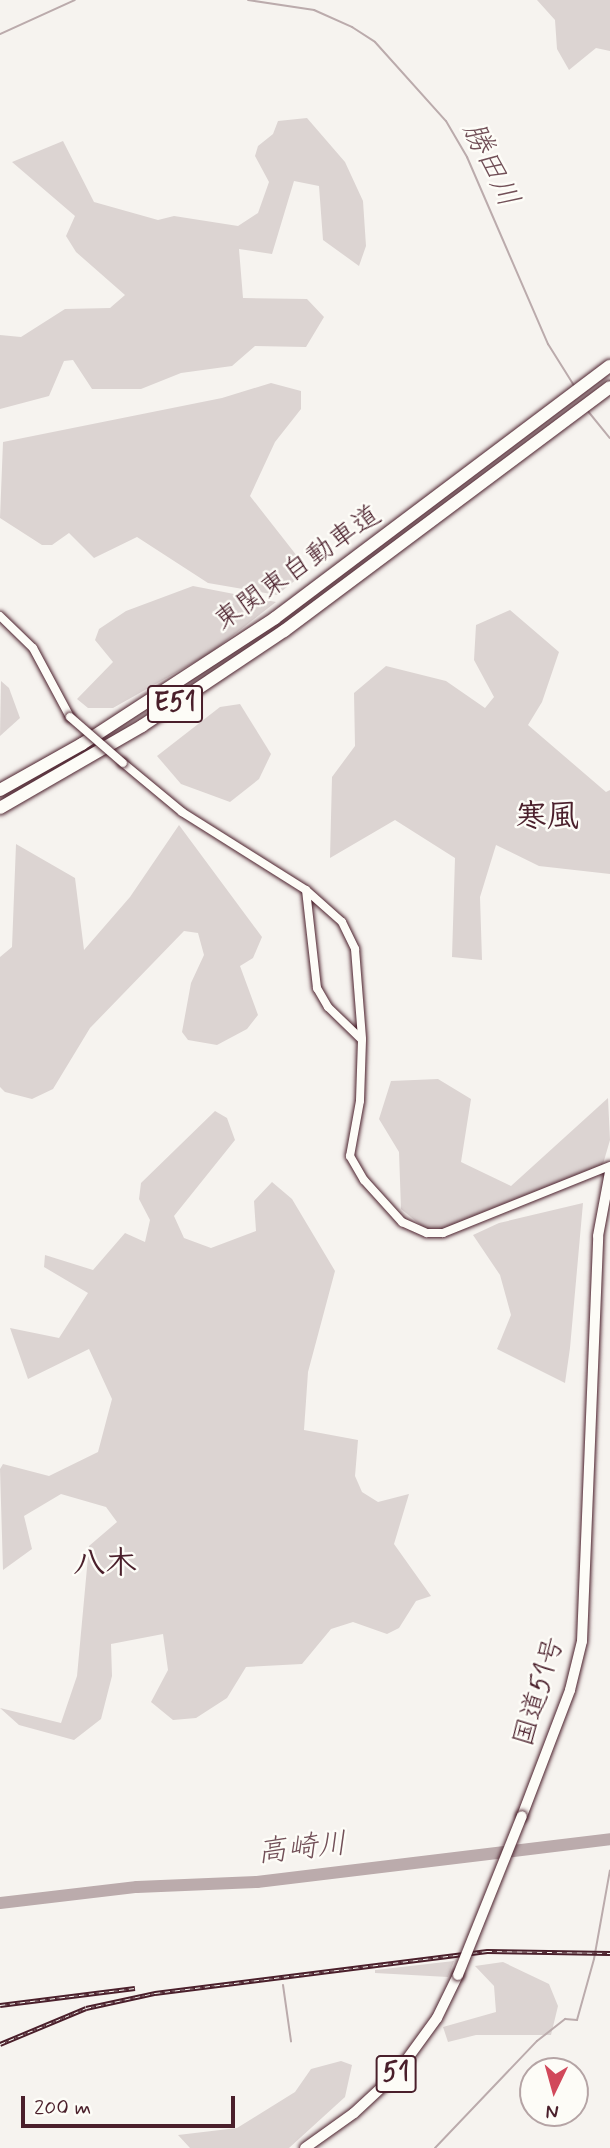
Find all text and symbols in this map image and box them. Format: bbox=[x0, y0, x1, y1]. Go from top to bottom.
water label: 勝田川 bbox=[454, 117, 526, 213]
street label: 東関東自動車道 bbox=[208, 499, 388, 639]
road number: E51 bbox=[147, 682, 203, 726]
district label: 寒風 bbox=[515, 798, 579, 836]
district label: 八木 bbox=[73, 1545, 137, 1583]
street label: 国道51号 bbox=[507, 1633, 573, 1751]
water label: 高崎川 bbox=[255, 1826, 349, 1872]
road number: 51 bbox=[375, 2052, 417, 2096]
north arrow bbox=[519, 2057, 589, 2127]
scale bar bbox=[24, 2082, 238, 2126]
text: 200 m bbox=[34, 2094, 91, 2122]
text: N bbox=[545, 2098, 560, 2124]

